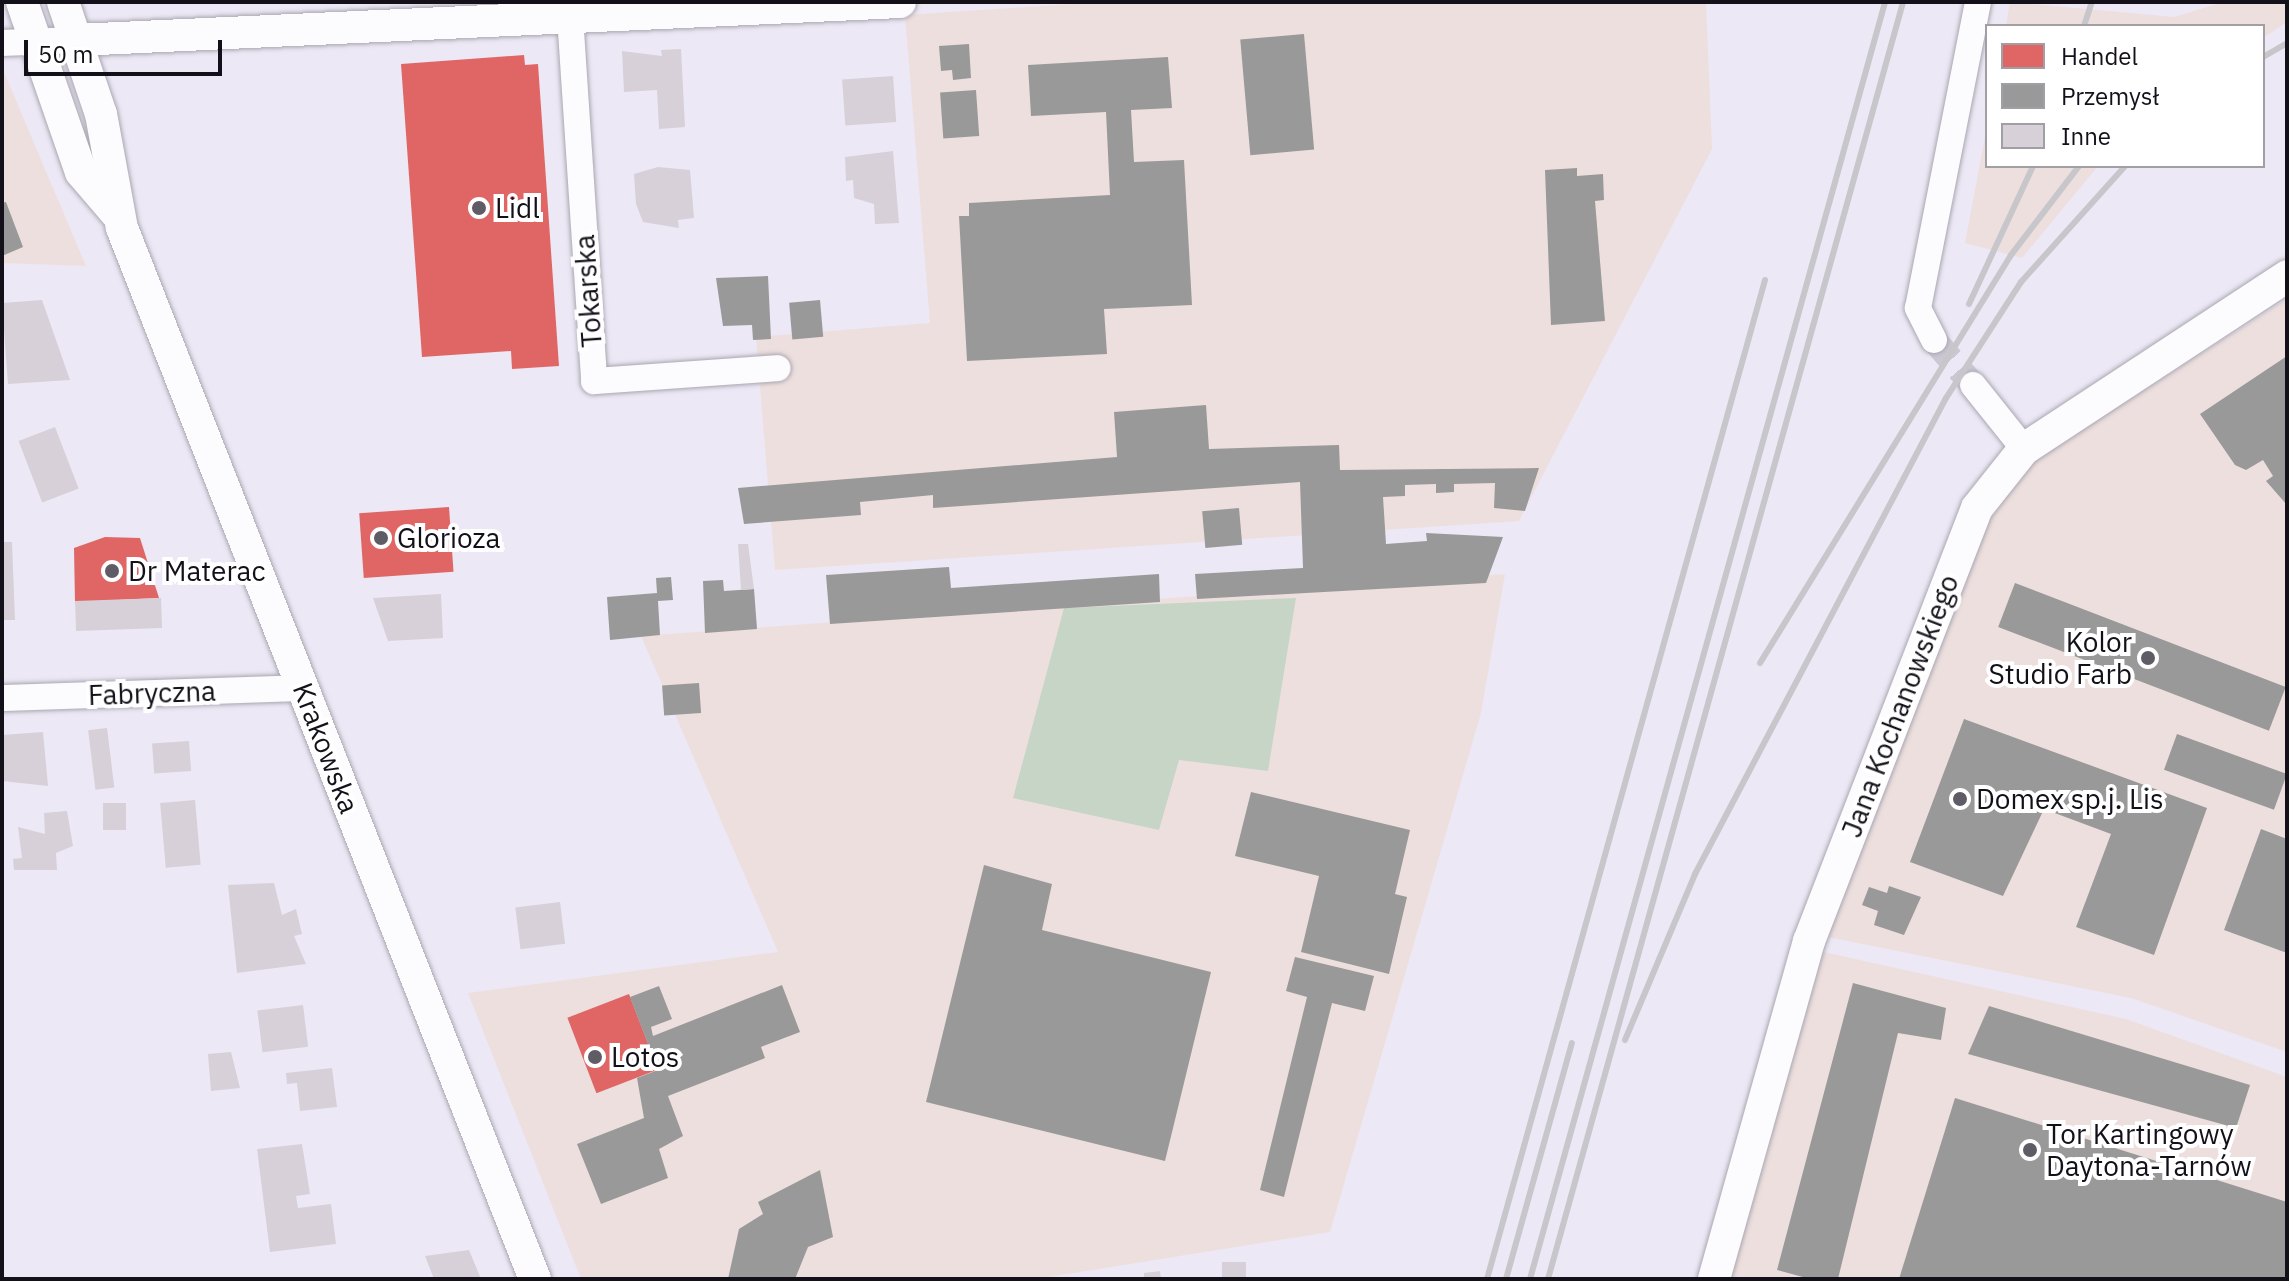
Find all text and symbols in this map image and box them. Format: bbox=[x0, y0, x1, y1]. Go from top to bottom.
scale bar bbox=[28, 24, 226, 74]
legend bbox=[1985, 24, 2265, 168]
text: 50 m bbox=[38, 38, 93, 70]
text: Handel bbox=[2061, 40, 2138, 72]
text: Przemysł bbox=[2061, 80, 2159, 112]
text: Inne bbox=[2061, 120, 2111, 152]
place label: Lidl bbox=[495, 191, 540, 225]
marker: Lidl bbox=[470, 199, 488, 217]
street label: Tokarska bbox=[567, 234, 609, 348]
place label: Glorioza bbox=[397, 521, 501, 555]
marker: Glorioza bbox=[372, 529, 390, 547]
place label: Dr Materac bbox=[128, 554, 266, 588]
marker: Dr Materac bbox=[103, 562, 121, 580]
street label: Jana Kochanowskiego bbox=[1834, 570, 1966, 842]
place label: Kolor Studio Farb bbox=[1988, 625, 2132, 691]
marker: Kolor Studio Farb bbox=[2139, 649, 2157, 667]
street label: Fabryczna bbox=[87, 674, 217, 712]
street label: Krakowska bbox=[286, 678, 366, 818]
place label: Domex sp.j. Lis bbox=[1976, 782, 2164, 816]
marker: Domex sp.j. Lis bbox=[1951, 790, 1969, 808]
place label: Lotos bbox=[611, 1040, 679, 1074]
marker: Lotos bbox=[586, 1048, 604, 1066]
place label: Tor Kartingowy Daytona-Tarnów bbox=[2046, 1117, 2252, 1183]
marker: Tor Kartingowy Daytona-Tarnów bbox=[2021, 1141, 2039, 1159]

